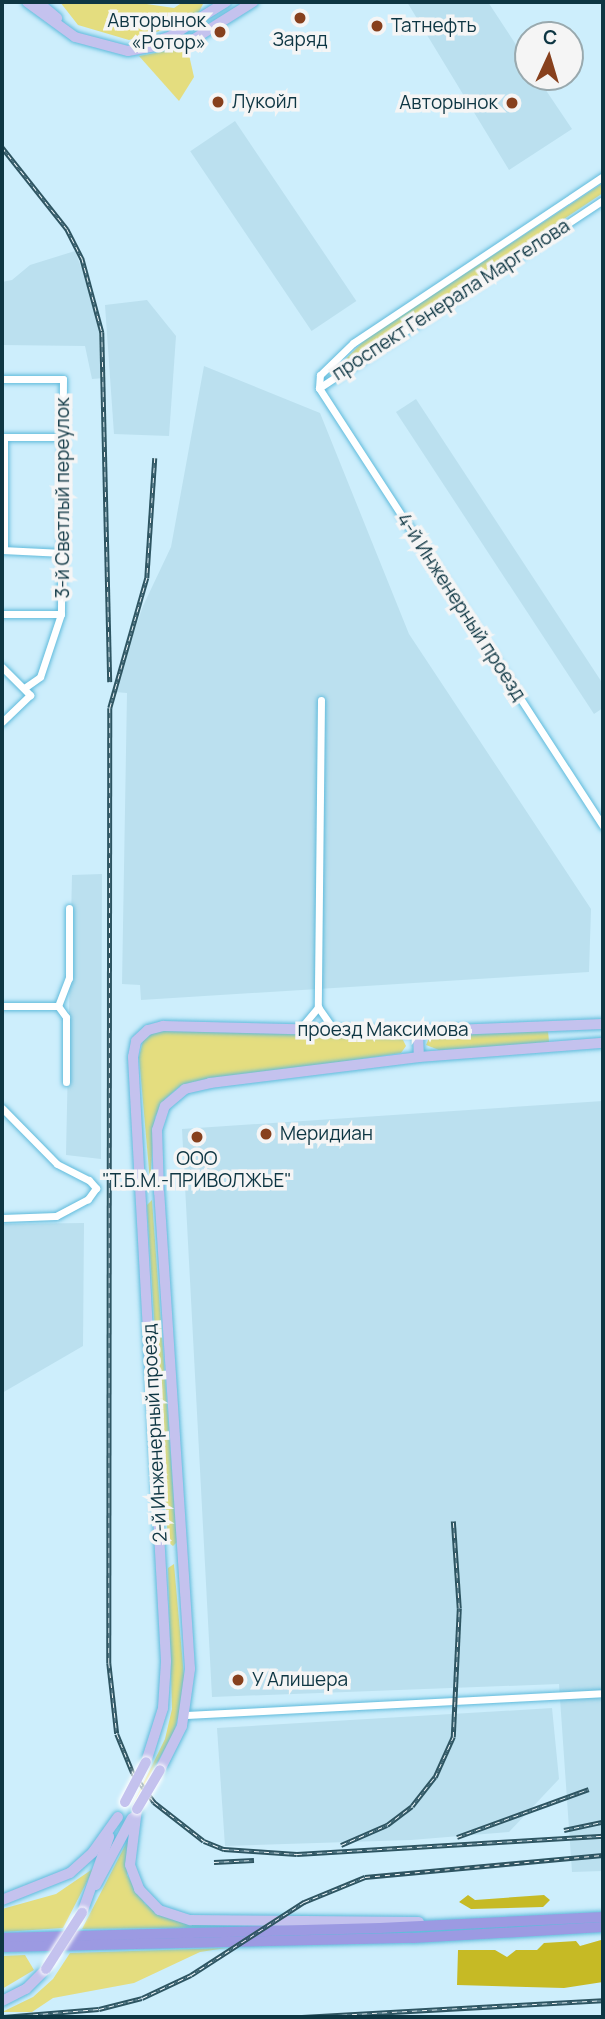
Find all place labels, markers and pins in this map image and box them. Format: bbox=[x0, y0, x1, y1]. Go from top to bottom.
place label: Авторынок «Ротор» bbox=[107, 10, 206, 54]
marker: Заряд bbox=[292, 10, 308, 26]
place label: Татнефть bbox=[391, 15, 477, 37]
marker: Татнефть bbox=[369, 18, 385, 34]
marker: Авторынок «Ротор» bbox=[212, 24, 228, 40]
place label: Заряд bbox=[272, 29, 328, 51]
place label: Лукойл bbox=[232, 91, 298, 113]
place label: Авторынок bbox=[399, 92, 498, 114]
marker: Лукойл bbox=[210, 94, 226, 110]
marker: Авторынок bbox=[504, 95, 520, 111]
place label: Меридиан bbox=[280, 1123, 373, 1145]
marker: Меридиан bbox=[258, 1126, 274, 1142]
marker: ООО "Т.Б.М.-ПРИВОЛЖЬЕ" bbox=[189, 1129, 205, 1145]
place label: ООО "Т.Б.М.-ПРИВОЛЖЬЕ" bbox=[102, 1148, 292, 1192]
place label: У Алишера bbox=[252, 1669, 349, 1691]
marker: У Алишера bbox=[230, 1672, 246, 1688]

